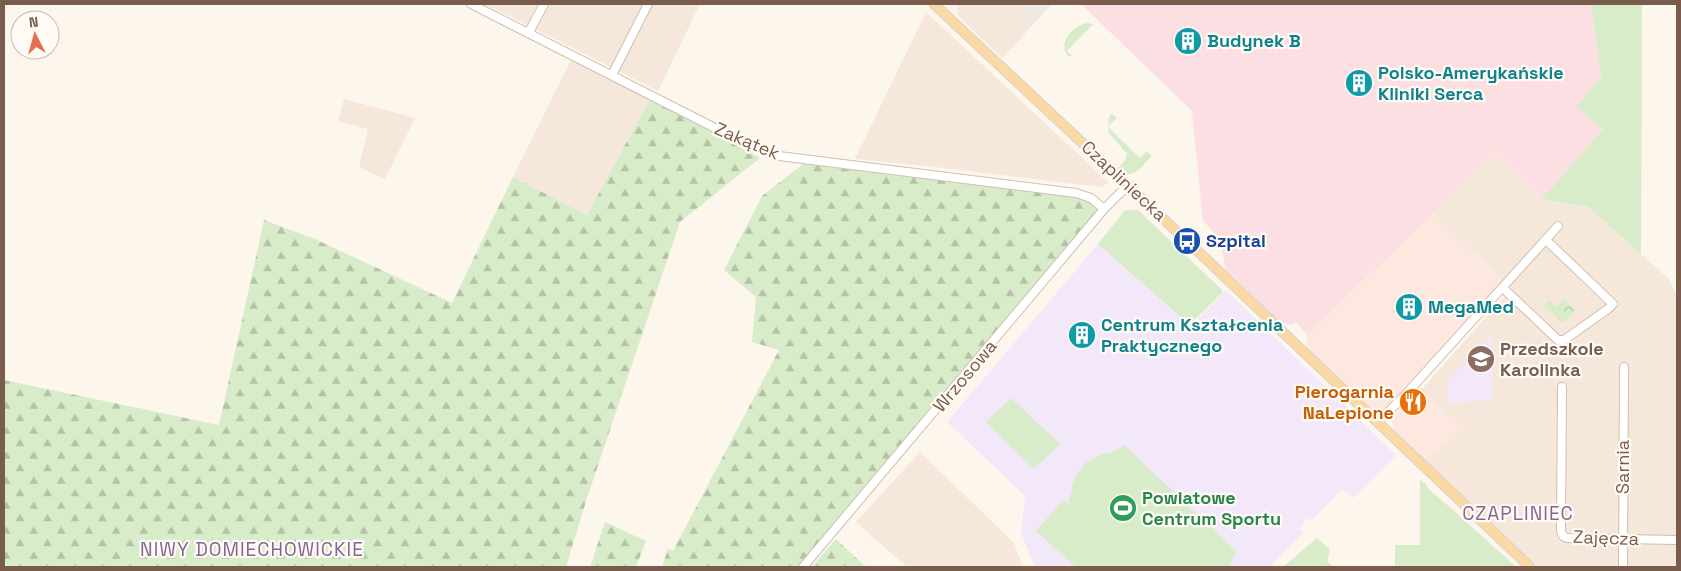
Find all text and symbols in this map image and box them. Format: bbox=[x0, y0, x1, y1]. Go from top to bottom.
north arrow bbox=[10, 10, 60, 60]
text: N bbox=[28, 13, 39, 32]
building icon: Budynek B bbox=[1173, 26, 1203, 56]
place label: Budynek B bbox=[1207, 29, 1301, 52]
place label: Polsko-Amerykańskie Kliniki Serca bbox=[1378, 61, 1564, 105]
building icon: Polsko-Amerykańskie Kliniki Serca bbox=[1344, 68, 1374, 98]
street label: Zakątek bbox=[711, 117, 783, 165]
street label: Czapliniecka bbox=[1077, 135, 1172, 226]
bus stop icon: Szpital bbox=[1172, 226, 1202, 256]
place label: Szpital bbox=[1206, 229, 1266, 252]
building icon: MegaMed bbox=[1394, 292, 1424, 322]
place label: MegaMed bbox=[1428, 295, 1514, 318]
place label: Centrum Kształcenia Praktycznego bbox=[1101, 313, 1284, 357]
building icon: Centrum Kształcenia Praktycznego bbox=[1067, 320, 1097, 350]
street label: Wrzosowa bbox=[928, 335, 1002, 417]
place label: Przedszkole Karolinka bbox=[1500, 337, 1604, 381]
school or university icon: Przedszkole Karolinka bbox=[1466, 344, 1496, 374]
place label: Pierogarnia NaLepione bbox=[1295, 380, 1395, 424]
restaurant icon: Pierogarnia NaLepione bbox=[1398, 387, 1428, 417]
street label: Sarnia bbox=[1611, 440, 1634, 494]
place label: Powiatowe Centrum Sportu bbox=[1142, 486, 1281, 530]
sports icon: Powiatowe Centrum Sportu bbox=[1108, 493, 1138, 523]
district label: CZAPLINIEC bbox=[1462, 501, 1574, 526]
street label: Zajęcza bbox=[1573, 525, 1639, 550]
district label: NIWY DOMIECHOWICKIE bbox=[140, 537, 364, 562]

